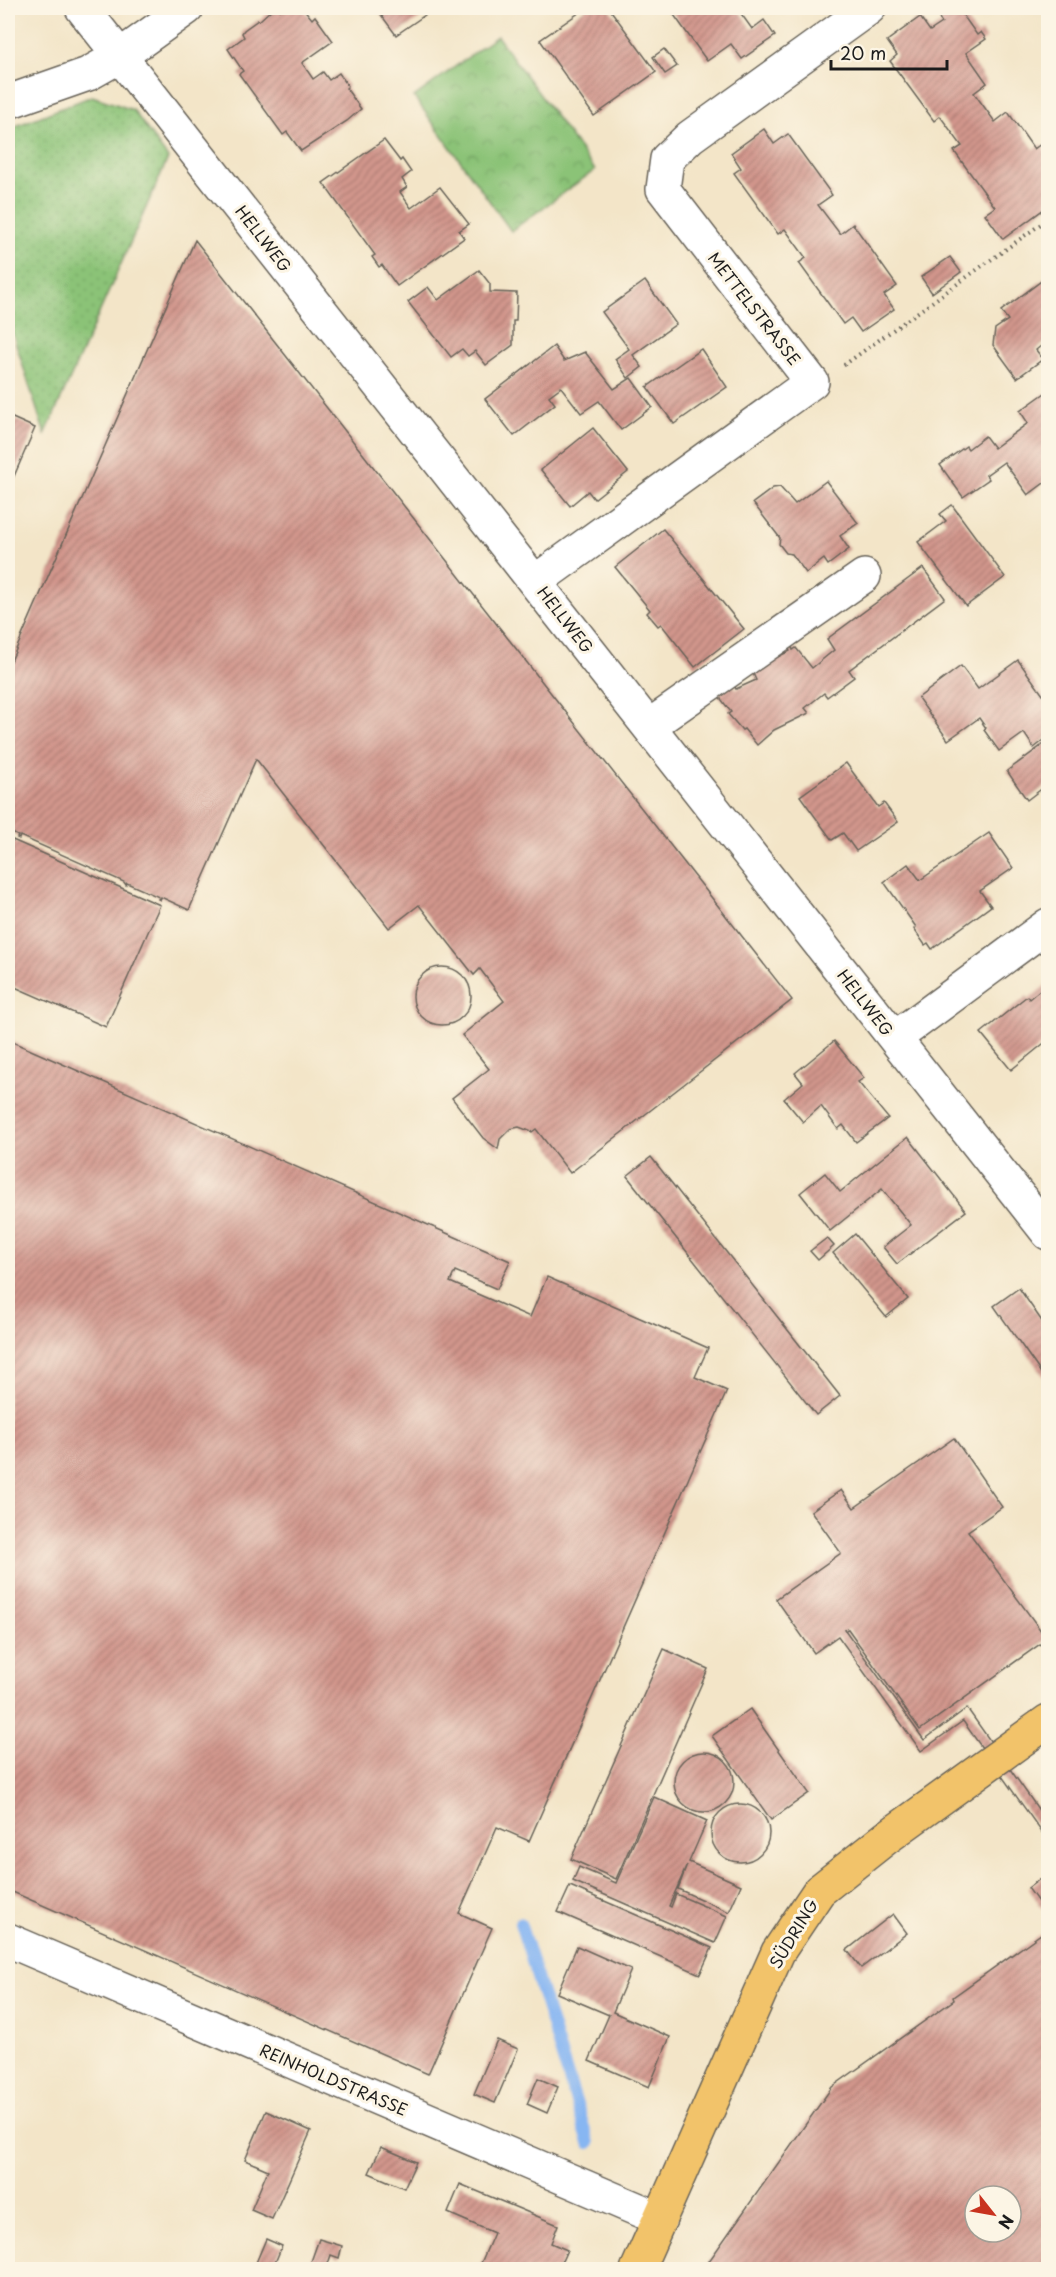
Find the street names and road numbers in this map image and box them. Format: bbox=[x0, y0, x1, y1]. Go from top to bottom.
street label: HELLWEG bbox=[230, 200, 298, 276]
street label: METTELSTRASSE bbox=[703, 246, 807, 370]
street label: HELLWEG bbox=[532, 581, 600, 657]
street label: HELLWEG bbox=[832, 964, 900, 1040]
street label: SÜDRING bbox=[763, 1893, 823, 1973]
street label: REINHOLDSTRASSE bbox=[256, 2037, 412, 2121]

